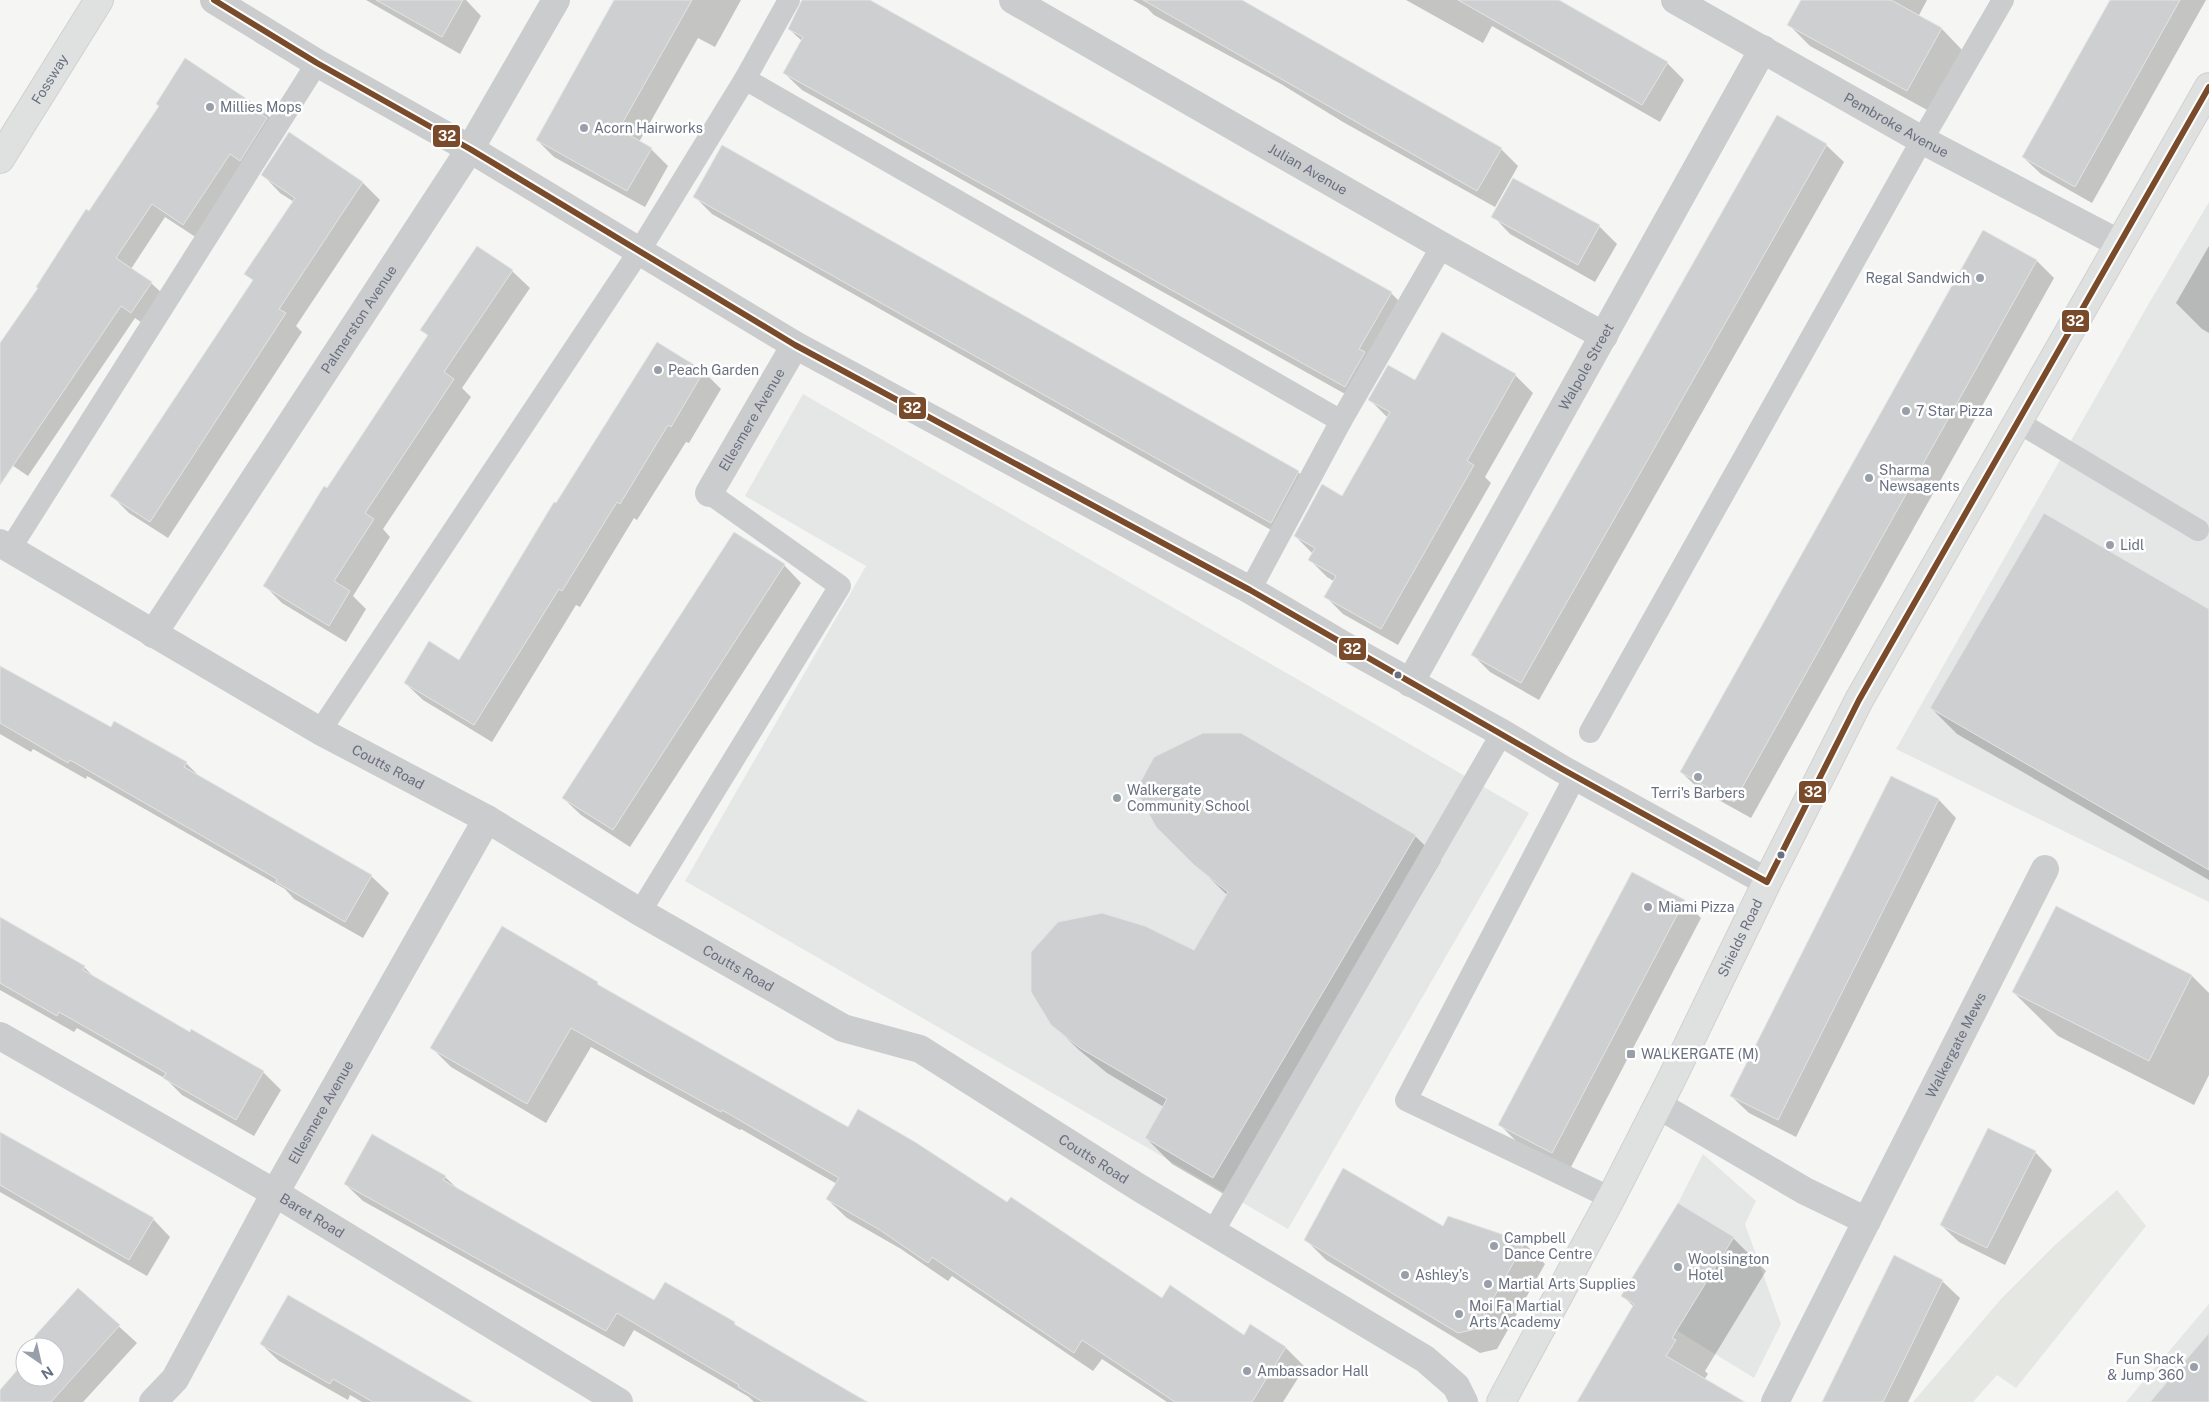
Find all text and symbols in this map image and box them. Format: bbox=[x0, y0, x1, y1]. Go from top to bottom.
street label: Fossway bbox=[28, 51, 72, 107]
street label: Pembroke Avenue bbox=[1841, 89, 1951, 161]
place label: Millies Mops bbox=[220, 99, 302, 115]
marker: Millies Mops bbox=[204, 101, 216, 113]
place label: Acorn Hairworks bbox=[594, 120, 703, 136]
marker: Acorn Hairworks bbox=[578, 122, 590, 134]
line badge: 32 bbox=[432, 124, 461, 148]
text: 32 bbox=[438, 128, 456, 144]
street label: Julian Avenue bbox=[1265, 140, 1350, 198]
street label: Palmerston Avenue bbox=[318, 262, 400, 376]
place label: Regal Sandwich bbox=[1866, 270, 1970, 286]
marker: Regal Sandwich bbox=[1974, 272, 1986, 284]
line badge: 32 bbox=[2061, 309, 2090, 333]
text: 32 bbox=[2066, 313, 2084, 329]
street label: Walpole Street bbox=[1556, 320, 1617, 413]
place label: Peach Garden bbox=[668, 362, 759, 378]
marker: Peach Garden bbox=[652, 364, 664, 376]
street label: Ellesmere Avenue bbox=[716, 365, 788, 474]
line badge: 32 bbox=[898, 396, 927, 420]
text: 32 bbox=[903, 400, 921, 416]
place label: 7 Star Pizza bbox=[1916, 403, 1993, 419]
marker: 7 Star Pizza bbox=[1900, 405, 1912, 417]
place label: Sharma Newsagents bbox=[1879, 462, 1960, 494]
marker: Sharma Newsagents bbox=[1863, 472, 1875, 484]
place label: Lidl bbox=[2120, 537, 2144, 553]
marker: Lidl bbox=[2104, 539, 2116, 551]
line badge: 32 bbox=[1338, 637, 1367, 661]
text: 32 bbox=[1343, 641, 1361, 657]
unlabelled marker bbox=[1393, 670, 1403, 680]
street label: Coutts Road bbox=[349, 741, 427, 792]
marker: Terri's Barbers bbox=[1692, 771, 1704, 783]
line badge: 32 bbox=[1798, 780, 1827, 804]
place label: Walkergate Community School bbox=[1127, 782, 1250, 814]
text: 32 bbox=[1804, 784, 1822, 800]
place label: Terri's Barbers bbox=[1651, 785, 1745, 801]
marker: Walkergate Community School bbox=[1111, 792, 1123, 804]
unlabelled marker bbox=[1776, 850, 1786, 860]
street label: Shields Road bbox=[1714, 896, 1766, 980]
place label: Miami Pizza bbox=[1658, 899, 1734, 915]
marker: Miami Pizza bbox=[1642, 901, 1654, 913]
street label: Coutts Road bbox=[700, 941, 777, 995]
street label: Walkergate Mews bbox=[1922, 990, 1989, 1100]
place label: WALKERGATE (M) bbox=[1641, 1046, 1759, 1062]
marker: WALKERGATE (M) bbox=[1625, 1048, 1637, 1060]
street label: Ellesmere Avenue bbox=[285, 1058, 357, 1167]
street label: Coutts Road bbox=[1056, 1131, 1131, 1187]
street label: Baret Road bbox=[277, 1190, 347, 1241]
place label: Campbell Dance Centre bbox=[1504, 1230, 1592, 1262]
marker: Campbell Dance Centre bbox=[1488, 1240, 1500, 1252]
place label: Woolsington Hotel bbox=[1688, 1251, 1769, 1283]
marker: Woolsington Hotel bbox=[1672, 1261, 1684, 1273]
place label: Ashley’s bbox=[1415, 1267, 1469, 1283]
marker: Ashley’s bbox=[1399, 1269, 1411, 1281]
place label: Martial Arts Supplies bbox=[1498, 1276, 1636, 1292]
marker: Martial Arts Supplies bbox=[1482, 1278, 1494, 1290]
place label: Moi Fa Martial Arts Academy bbox=[1469, 1298, 1562, 1330]
marker: Moi Fa Martial Arts Academy bbox=[1453, 1308, 1465, 1320]
north arrow bbox=[15, 1337, 65, 1387]
place label: Fun Shack & Jump 360 bbox=[2107, 1351, 2184, 1383]
marker: Fun Shack & Jump 360 bbox=[2188, 1361, 2200, 1373]
text: N bbox=[38, 1363, 56, 1382]
place label: Ambassador Hall bbox=[1257, 1363, 1369, 1379]
marker: Ambassador Hall bbox=[1241, 1365, 1253, 1377]

